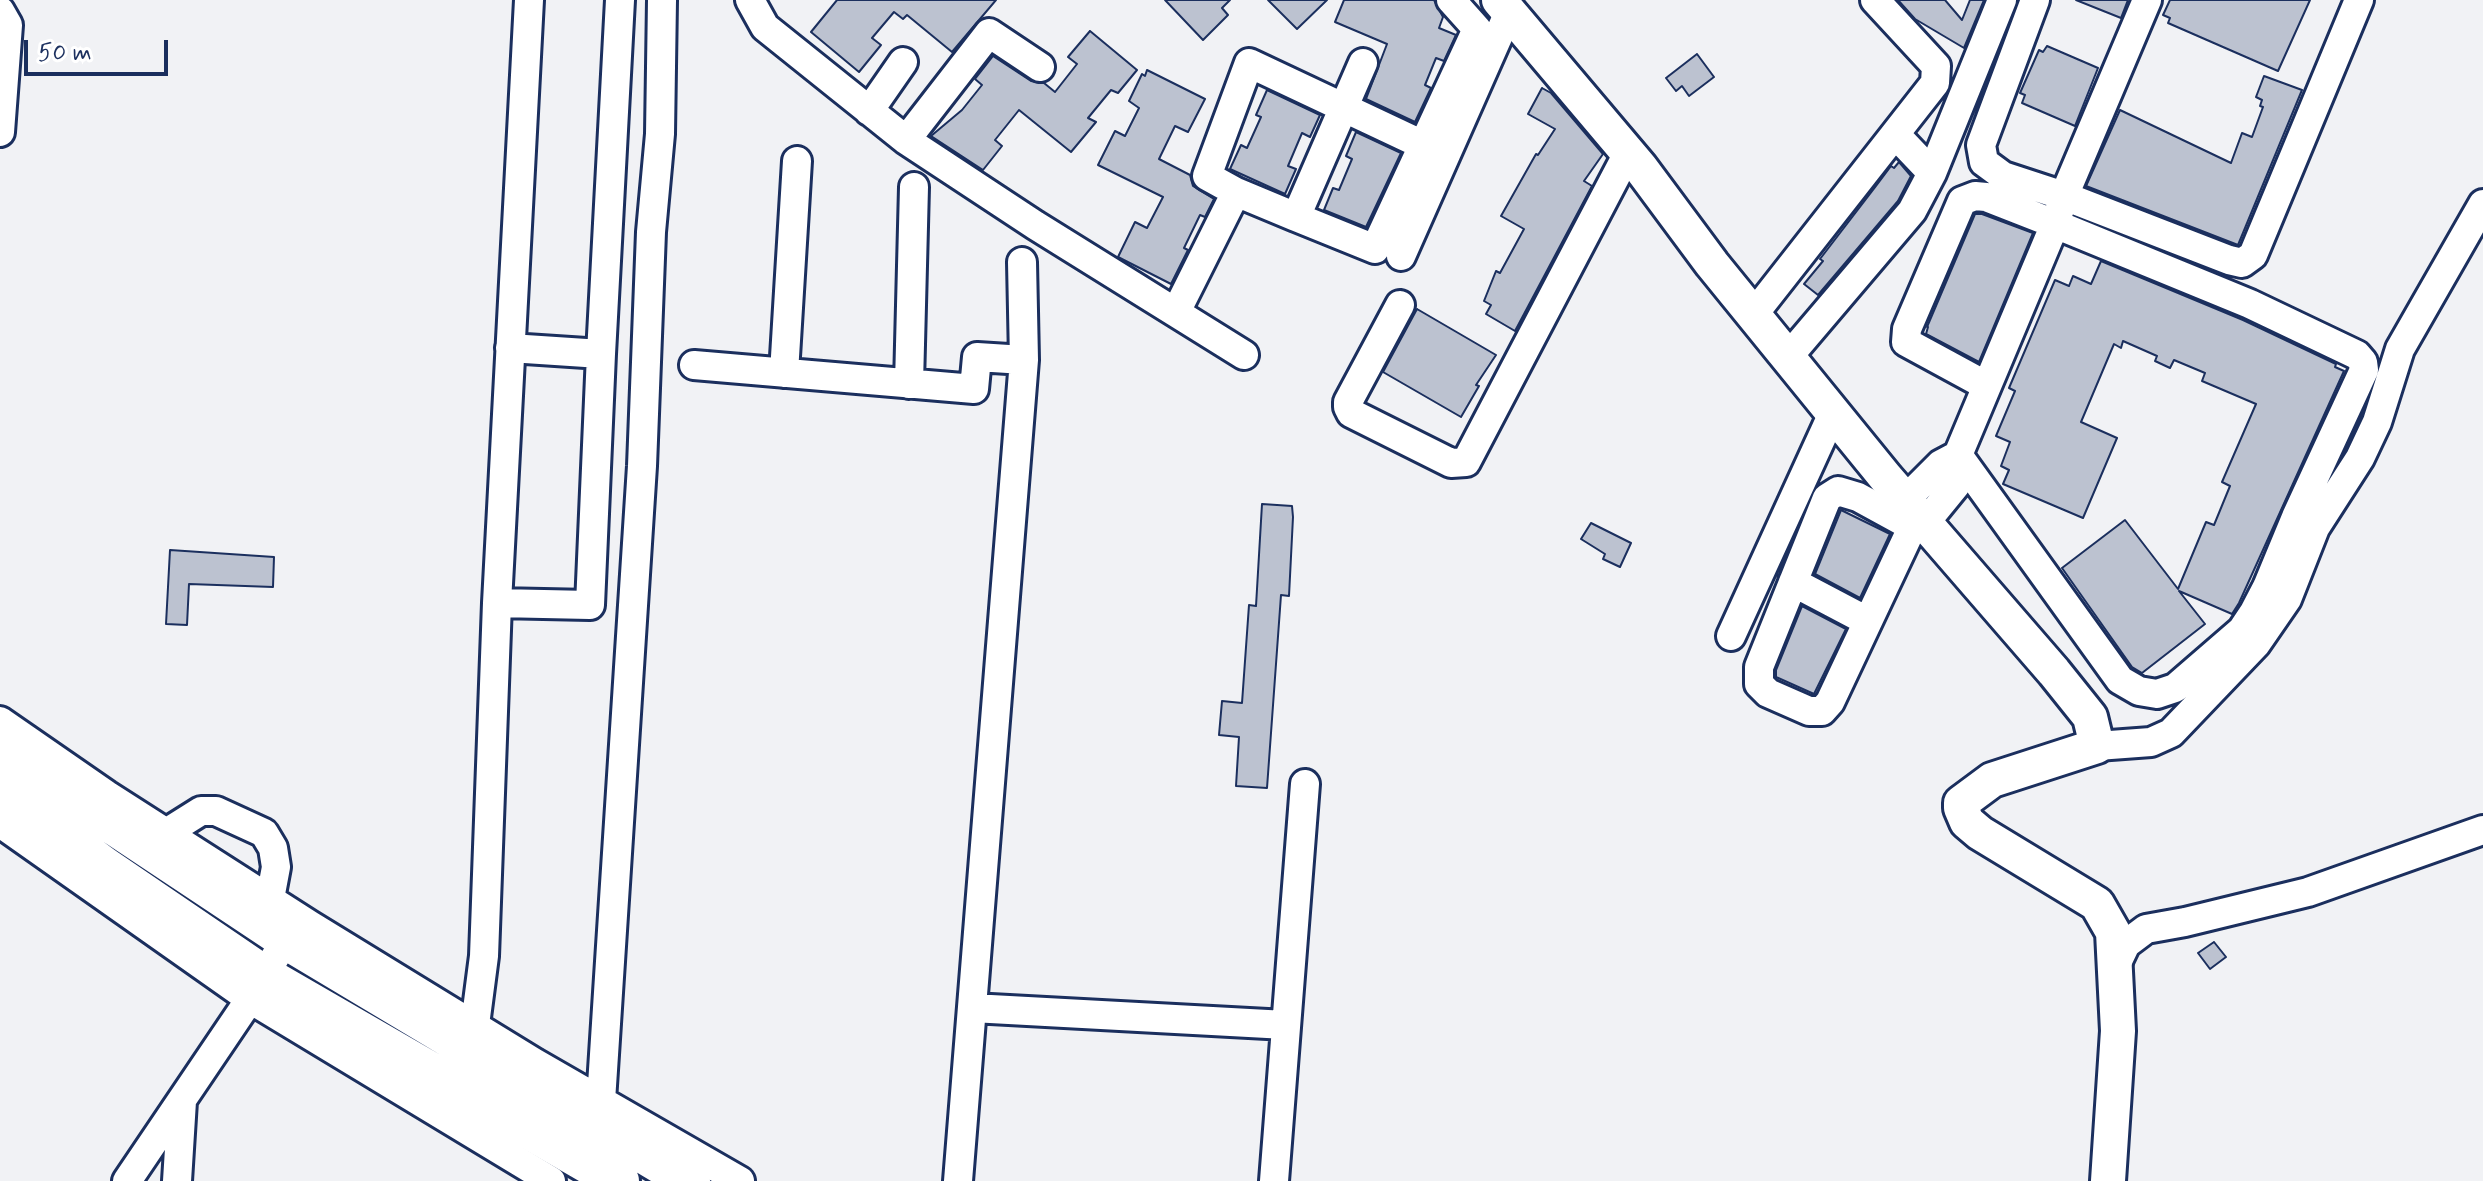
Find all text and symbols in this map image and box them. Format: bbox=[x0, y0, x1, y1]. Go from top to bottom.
scale bar bbox=[28, 24, 172, 74]
text: 50 m bbox=[38, 38, 92, 69]

